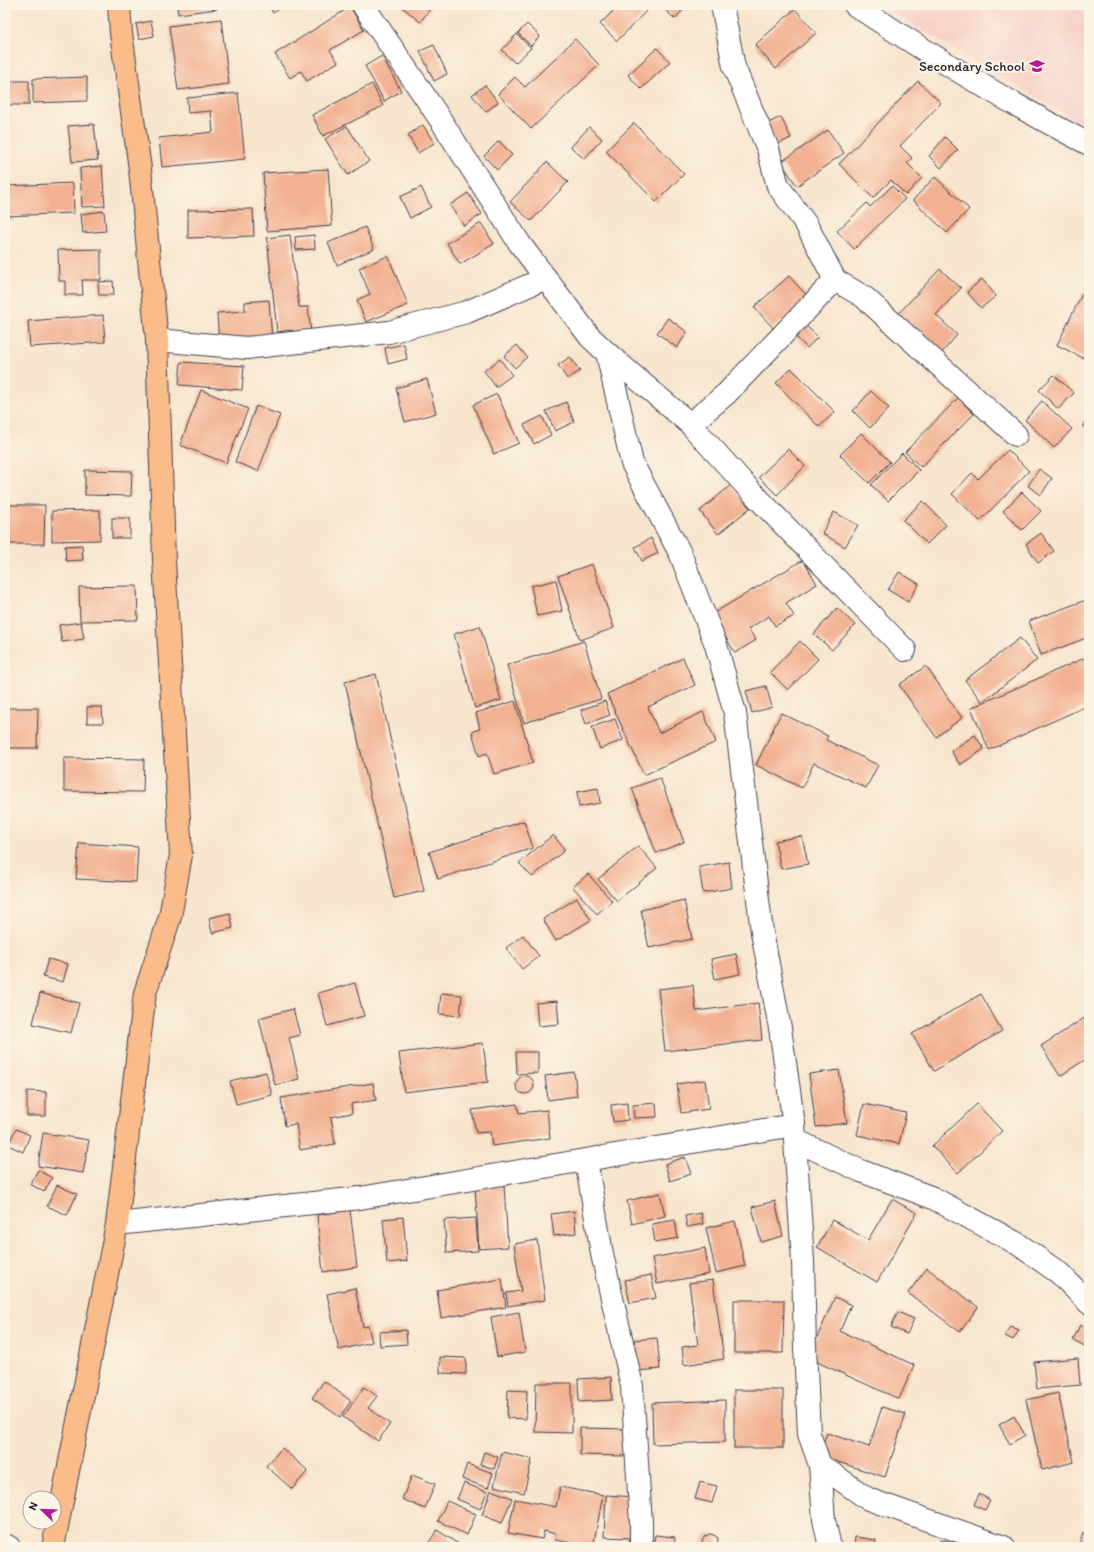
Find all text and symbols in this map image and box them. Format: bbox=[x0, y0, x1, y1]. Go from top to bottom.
school or university icon: Secondary School bbox=[1028, 57, 1046, 75]
place label: Secondary School bbox=[919, 58, 1025, 75]
north arrow bbox=[22, 1490, 62, 1530]
text: N bbox=[26, 1500, 41, 1512]

